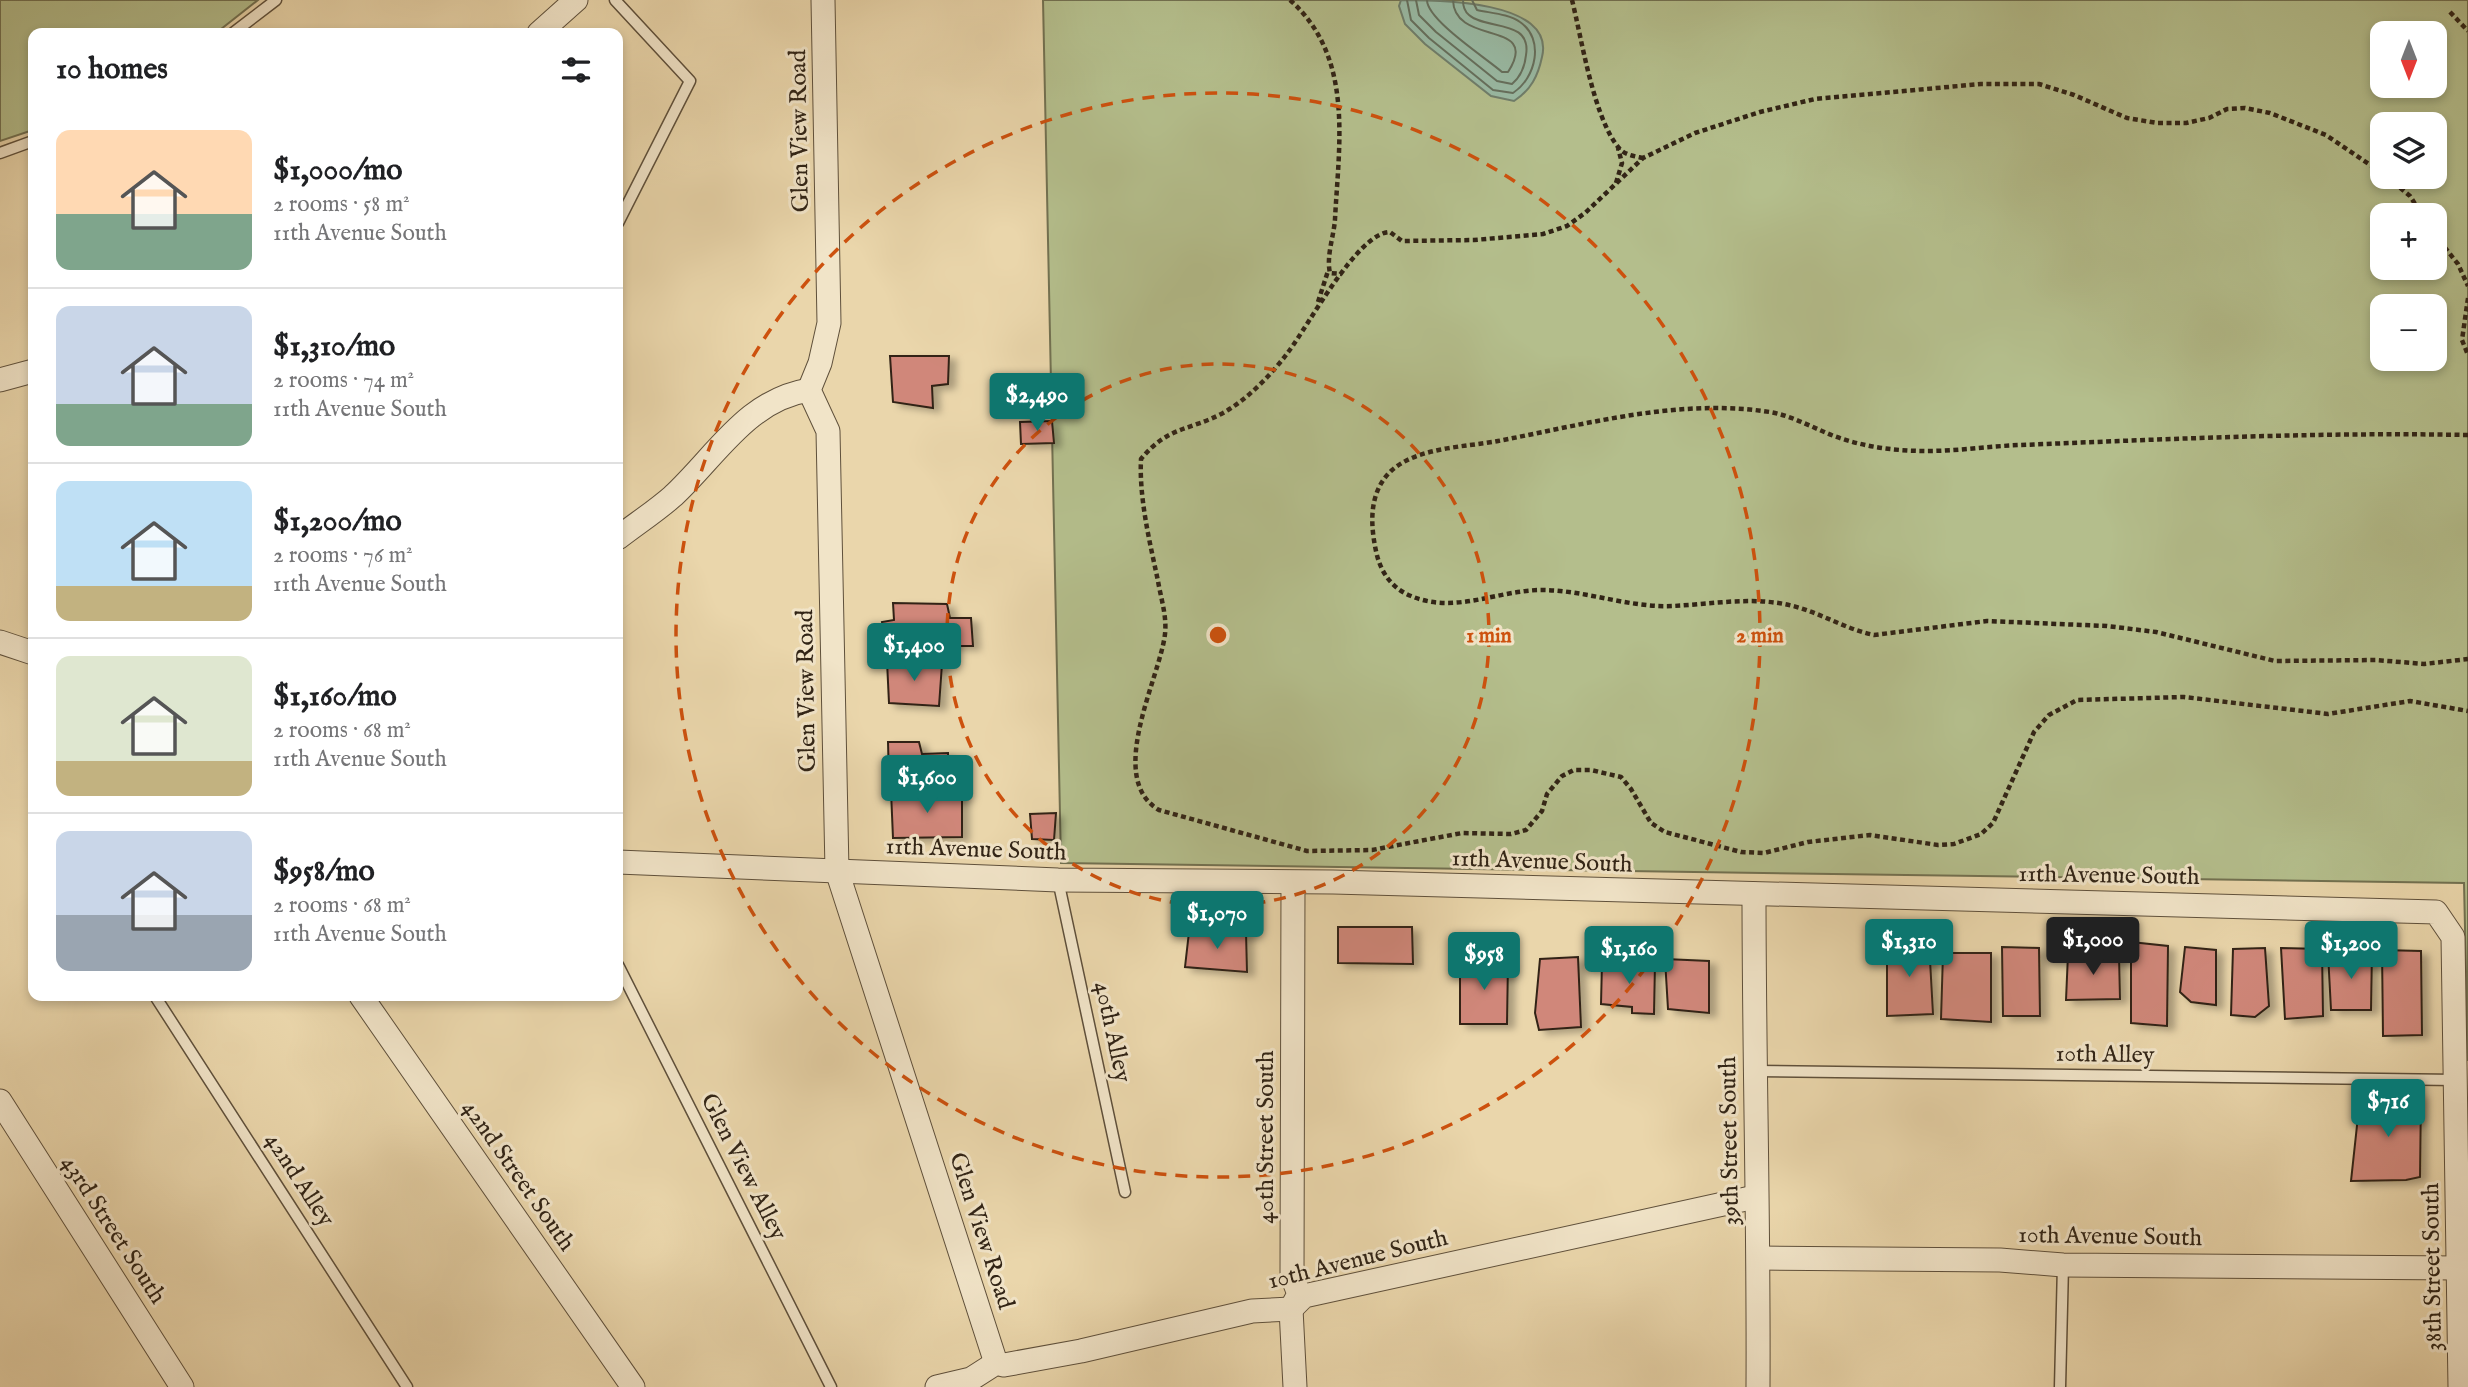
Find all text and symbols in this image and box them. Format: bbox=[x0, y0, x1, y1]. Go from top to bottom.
north arrow bbox=[2370, 21, 2446, 98]
map controls bbox=[2370, 21, 2447, 371]
street label: Glen View Road bbox=[783, 49, 817, 213]
text: 10 homes bbox=[56, 51, 168, 89]
icon: filters bbox=[557, 51, 595, 89]
button: layers bbox=[2370, 112, 2447, 189]
text: $1,000/mo bbox=[273, 152, 402, 190]
icon: home bbox=[112, 158, 196, 242]
text: 2 rooms · 58 m² bbox=[273, 190, 410, 219]
button: + bbox=[2370, 203, 2447, 280]
text: 11th Avenue South bbox=[273, 219, 447, 248]
button: − bbox=[2370, 294, 2447, 371]
text: $1,310/mo bbox=[273, 328, 395, 366]
icon: home bbox=[112, 334, 196, 418]
text: 2 rooms · 74 m² bbox=[273, 366, 414, 395]
pin: $2,490 bbox=[980, 374, 1094, 433]
text: $2,490 bbox=[1006, 381, 1068, 410]
text: 11th Avenue South bbox=[273, 395, 447, 424]
text: $1,200/mo bbox=[273, 503, 402, 541]
icon: home bbox=[112, 509, 196, 593]
text: 2 rooms · 76 m² bbox=[273, 541, 413, 570]
text: 11th Avenue South bbox=[273, 570, 447, 599]
street label: Glen View Road bbox=[790, 609, 824, 773]
centre of rings bbox=[1206, 623, 1230, 647]
text: 1 min bbox=[1466, 623, 1512, 650]
text: 2 min bbox=[1736, 623, 1784, 650]
pin: $1,400 bbox=[857, 624, 971, 683]
text: $1,400 bbox=[883, 631, 945, 660]
text: $1,160/mo bbox=[273, 678, 397, 716]
icon: home bbox=[112, 684, 196, 768]
text: 2 rooms · 68 m² bbox=[273, 716, 411, 745]
text: 11th Avenue South bbox=[273, 745, 447, 774]
pin: $1,600 bbox=[870, 756, 984, 815]
text: $1,600 bbox=[897, 763, 957, 792]
street label: 11th Avenue South bbox=[885, 831, 1067, 869]
street label: 11th Avenue South bbox=[1451, 843, 1633, 881]
text: $958/mo bbox=[273, 853, 375, 891]
icon: home bbox=[112, 859, 196, 943]
street label: 11th Avenue South bbox=[2018, 859, 2200, 893]
text: 2 rooms · 68 m² bbox=[273, 891, 411, 920]
pin: $1,070 bbox=[1160, 892, 1274, 951]
text: $1,070 bbox=[1187, 899, 1247, 928]
pin: $1,000 bbox=[2036, 918, 2150, 977]
text: 11th Avenue South bbox=[273, 920, 447, 949]
pin: $1,310 bbox=[1852, 920, 1966, 979]
pin: $1,200 bbox=[2294, 922, 2408, 981]
text: $1,000 bbox=[2062, 925, 2124, 954]
pin: $1,160 bbox=[1572, 926, 1686, 986]
text: $1,310 bbox=[1881, 927, 1937, 956]
text: $1,200 bbox=[2321, 929, 2381, 958]
pin: $958 bbox=[1443, 932, 1525, 992]
text: $1,160 bbox=[1601, 934, 1658, 963]
text: $958 bbox=[1464, 940, 1504, 969]
street label: 40th Alley bbox=[1086, 979, 1138, 1085]
street label: 10th Alley bbox=[2055, 1039, 2155, 1071]
street label: 40th Street South bbox=[1251, 1050, 1282, 1224]
street label: 39th Street South bbox=[1713, 1056, 1747, 1226]
pin: $716 bbox=[2347, 1080, 2429, 1139]
text: $716 bbox=[2367, 1087, 2409, 1116]
street label: Glen View Alley bbox=[693, 1088, 793, 1246]
street label: 42nd Street South bbox=[454, 1094, 582, 1258]
street label: 42nd Alley bbox=[257, 1127, 341, 1233]
street label: Glen View Road bbox=[941, 1149, 1021, 1313]
street label: 43rd Street South bbox=[53, 1150, 173, 1310]
street label: 38th Street South bbox=[2416, 1182, 2450, 1351]
street label: 10th Avenue South bbox=[2018, 1220, 2203, 1254]
street label: 10th Avenue South bbox=[1265, 1223, 1451, 1297]

